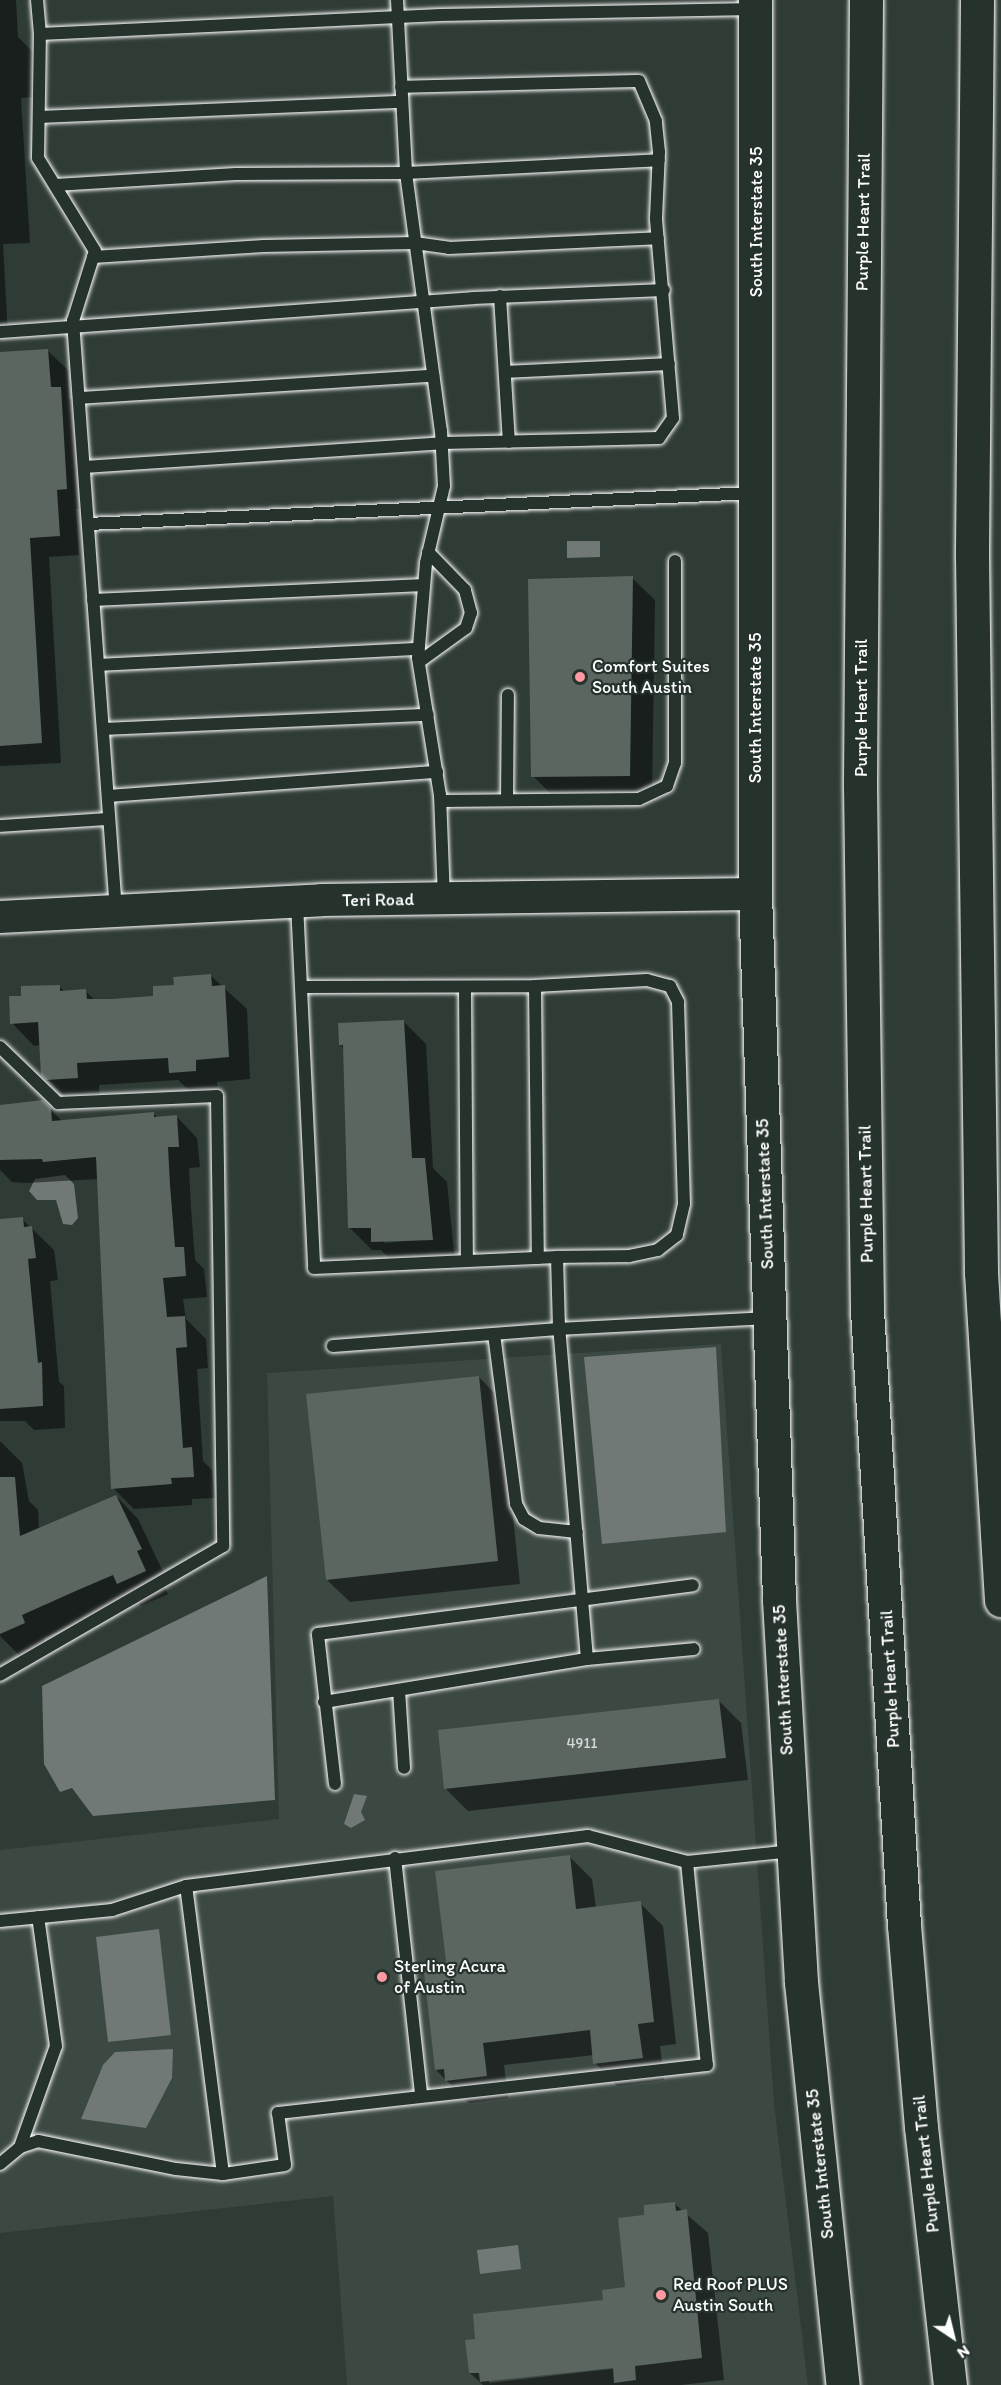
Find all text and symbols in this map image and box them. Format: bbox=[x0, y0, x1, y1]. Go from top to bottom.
street label: South Interstate 35 bbox=[745, 147, 767, 297]
street label: Purple Heart Trail bbox=[851, 153, 875, 291]
street label: South Interstate 35 bbox=[744, 633, 766, 783]
street label: Purple Heart Trail bbox=[850, 640, 872, 776]
place label: Comfort Suites South Austin bbox=[592, 656, 710, 698]
marker: Comfort Suites South Austin bbox=[573, 670, 587, 684]
street label: Teri Road bbox=[342, 889, 414, 911]
street label: South Interstate 35 bbox=[752, 1118, 778, 1270]
street label: Purple Heart Trail bbox=[854, 1125, 878, 1263]
street label: South Interstate 35 bbox=[768, 1604, 798, 1756]
street label: Purple Heart Trail bbox=[876, 1610, 904, 1748]
house number: 4911 bbox=[567, 1735, 597, 1753]
place label: Sterling Acura of Austin bbox=[394, 1956, 505, 1998]
marker: Sterling Acura of Austin bbox=[375, 1970, 389, 1984]
street label: South Interstate 35 bbox=[801, 2088, 839, 2240]
street label: Purple Heart Trail bbox=[908, 2095, 944, 2233]
place label: Red Roof PLUS Austin South bbox=[673, 2274, 788, 2316]
marker: Red Roof PLUS Austin South bbox=[654, 2288, 668, 2302]
north arrow bbox=[923, 2307, 983, 2367]
text: N bbox=[954, 2341, 973, 2363]

